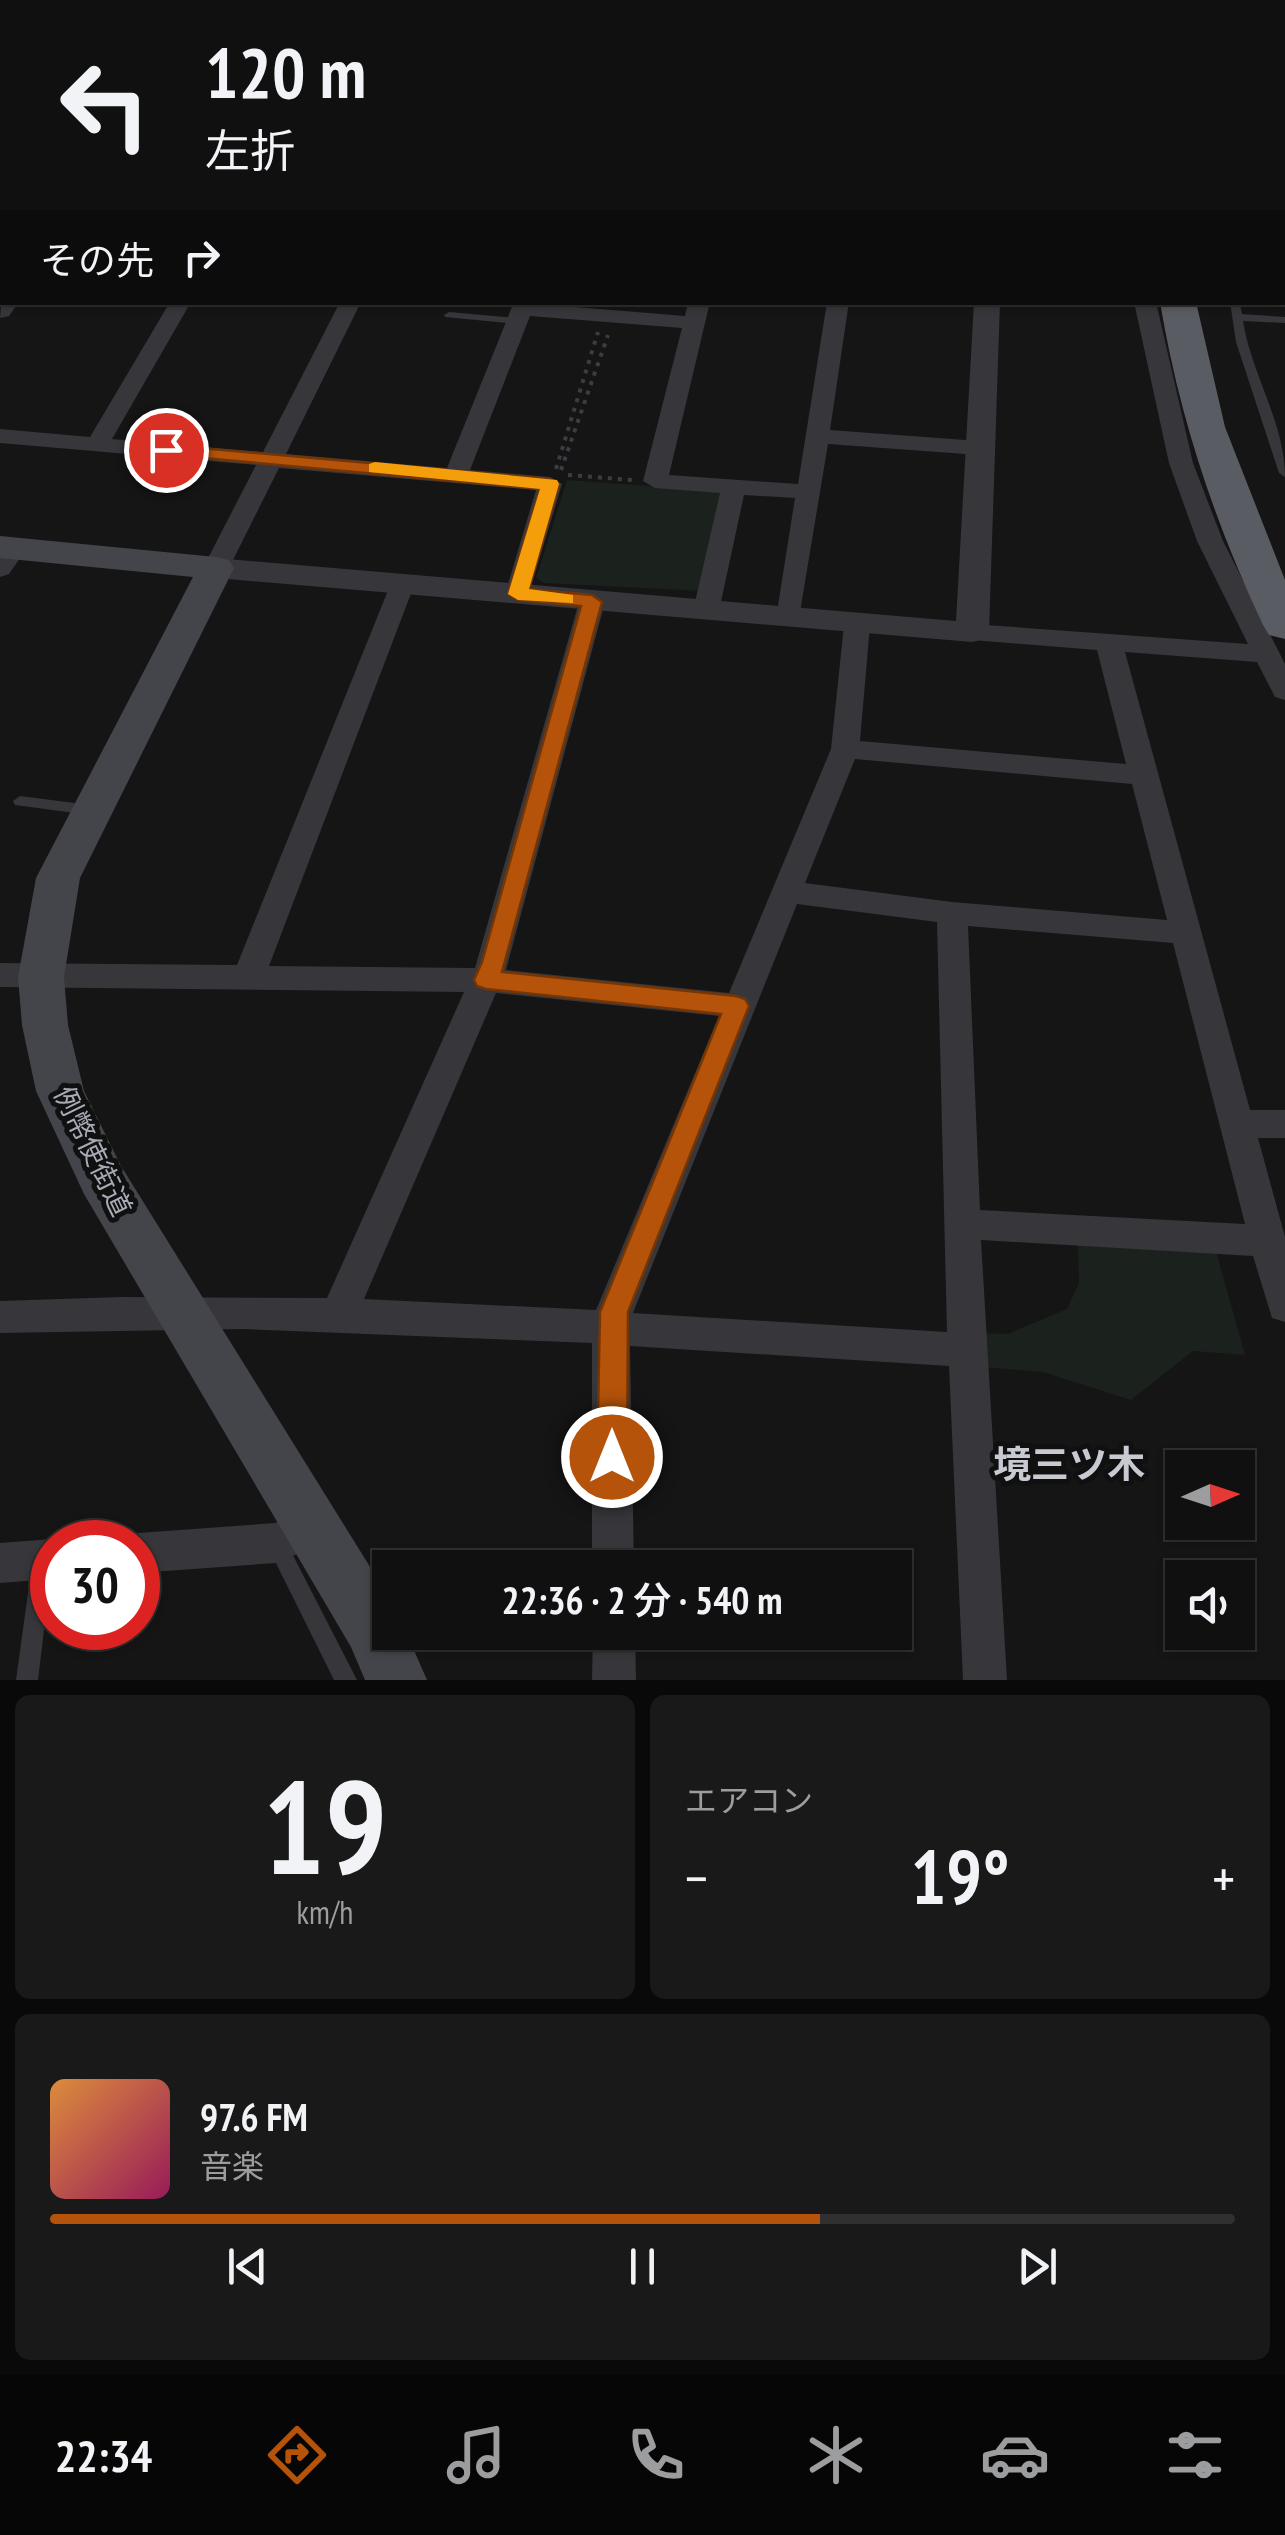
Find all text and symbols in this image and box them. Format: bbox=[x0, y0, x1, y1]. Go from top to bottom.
text: 120 m bbox=[205, 27, 366, 117]
icon: left bbox=[40, 40, 170, 170]
text: 左折 bbox=[205, 121, 295, 179]
icon: right bbox=[174, 230, 229, 285]
text: その先 bbox=[40, 235, 154, 284]
pin bbox=[124, 408, 209, 493]
icon: arrive bbox=[139, 423, 194, 478]
street label: 例幣使街道 bbox=[46, 1080, 141, 1222]
position arrow bbox=[560, 1405, 664, 1509]
district label: 境三ツ木 bbox=[993, 1439, 1145, 1488]
north arrow bbox=[1165, 1450, 1255, 1540]
map controls bbox=[1165, 1450, 1255, 1650]
speed limit sign: 30 bbox=[30, 1520, 160, 1650]
button: sound bbox=[1165, 1560, 1255, 1650]
text: 22:36 · 2 分 · 540 m bbox=[502, 1575, 782, 1624]
text: 19 bbox=[263, 1742, 387, 1910]
text: エアコン bbox=[685, 1779, 813, 1821]
text: 19° bbox=[910, 1828, 1010, 1925]
text: − bbox=[685, 1842, 708, 1913]
text: + bbox=[1212, 1842, 1235, 1913]
text: km/h bbox=[297, 1891, 353, 1933]
text: 97.6 FM bbox=[200, 2092, 308, 2141]
text: 音楽 bbox=[200, 2145, 264, 2187]
icon: previous bbox=[220, 2239, 275, 2294]
icon: pause bbox=[615, 2239, 670, 2294]
icon: next bbox=[1010, 2239, 1065, 2294]
icon: directions bbox=[262, 2420, 332, 2490]
icon: music bbox=[441, 2420, 511, 2490]
icon: phone bbox=[621, 2420, 691, 2490]
icon: climate bbox=[801, 2420, 871, 2490]
icon: car bbox=[980, 2420, 1050, 2490]
icon: filters bbox=[1160, 2420, 1230, 2490]
text: 22:34 bbox=[55, 2426, 152, 2484]

